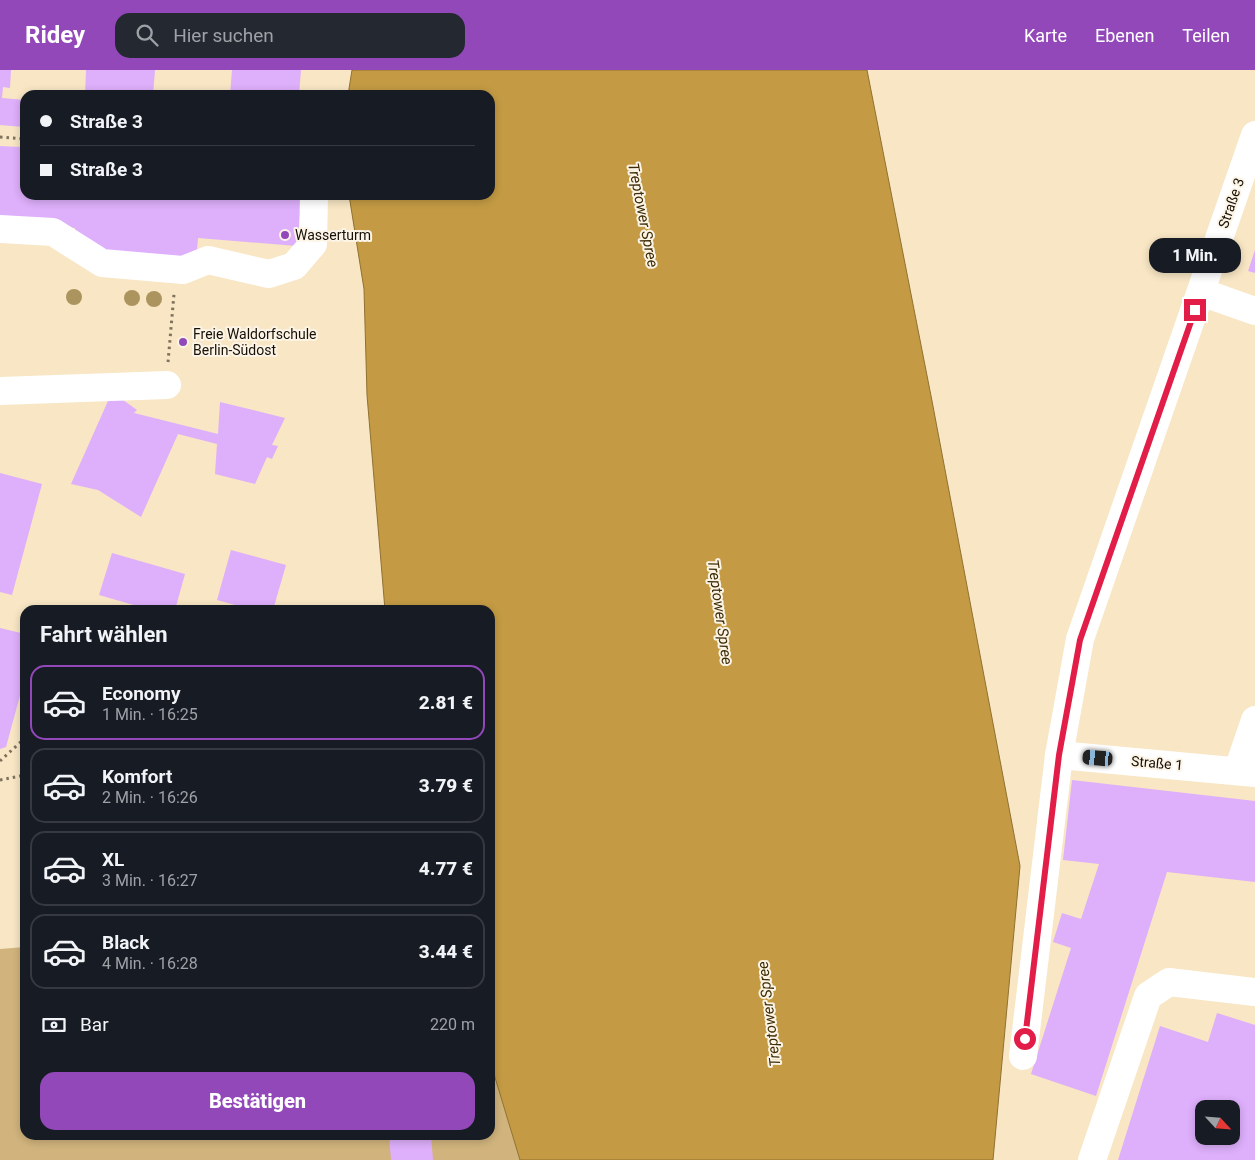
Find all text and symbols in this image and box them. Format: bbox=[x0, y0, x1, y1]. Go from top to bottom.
search box bbox=[115, 13, 465, 58]
text: Ridey bbox=[25, 21, 85, 49]
icon: search bbox=[133, 21, 161, 49]
text: Hier suchen bbox=[173, 24, 274, 47]
text: Karte bbox=[1024, 25, 1067, 46]
text: Ebenen bbox=[1095, 25, 1154, 46]
text: Teilen bbox=[1182, 25, 1230, 46]
text: Straße 3 bbox=[70, 110, 143, 133]
text: Straße 3 bbox=[70, 158, 143, 181]
water label: Treptower Spree bbox=[624, 161, 662, 269]
street label: Straße 3 bbox=[1215, 176, 1247, 230]
place label: Wasserturm bbox=[295, 227, 371, 243]
marker: Wasserturm bbox=[279, 229, 291, 241]
callout: 1 Min. bbox=[1149, 238, 1241, 272]
text: 1 Min. bbox=[1172, 246, 1218, 265]
route end bbox=[1184, 299, 1206, 321]
place label: Freie Waldorfschule Berlin-Südost bbox=[193, 326, 317, 358]
marker: Freie Waldorfschule Berlin-Südost bbox=[177, 336, 189, 348]
water label: Treptower Spree bbox=[704, 558, 736, 666]
text: Fahrt wählen bbox=[40, 622, 168, 647]
icon: car bbox=[42, 680, 87, 725]
text: Economy bbox=[102, 682, 181, 705]
text: 2.81 € bbox=[419, 691, 473, 714]
text: 1 Min. · 16:25 bbox=[102, 705, 198, 724]
car bbox=[1082, 749, 1113, 767]
street label: Straße 1 bbox=[1130, 753, 1184, 773]
icon: car bbox=[42, 763, 87, 808]
text: Komfort bbox=[102, 765, 172, 788]
text: 3.79 € bbox=[419, 774, 473, 797]
text: 2 Min. · 16:26 bbox=[102, 788, 198, 807]
icon: car bbox=[42, 846, 87, 891]
text: XL bbox=[102, 848, 124, 871]
text: 4.77 € bbox=[419, 857, 473, 880]
text: 3 Min. · 16:27 bbox=[102, 871, 198, 890]
icon: car bbox=[42, 929, 87, 974]
text: Black bbox=[102, 931, 149, 954]
text: 3.44 € bbox=[419, 940, 473, 963]
text: 4 Min. · 16:28 bbox=[102, 954, 198, 973]
water label: Treptower Spree bbox=[754, 960, 784, 1068]
icon: cash bbox=[40, 1011, 68, 1039]
text: Bar bbox=[80, 1013, 109, 1036]
text: 220 m bbox=[430, 1015, 475, 1034]
route start bbox=[1014, 1028, 1036, 1050]
button: Bestätigen bbox=[40, 1072, 475, 1130]
north arrow bbox=[1195, 1100, 1240, 1145]
map controls bbox=[1195, 1100, 1240, 1145]

